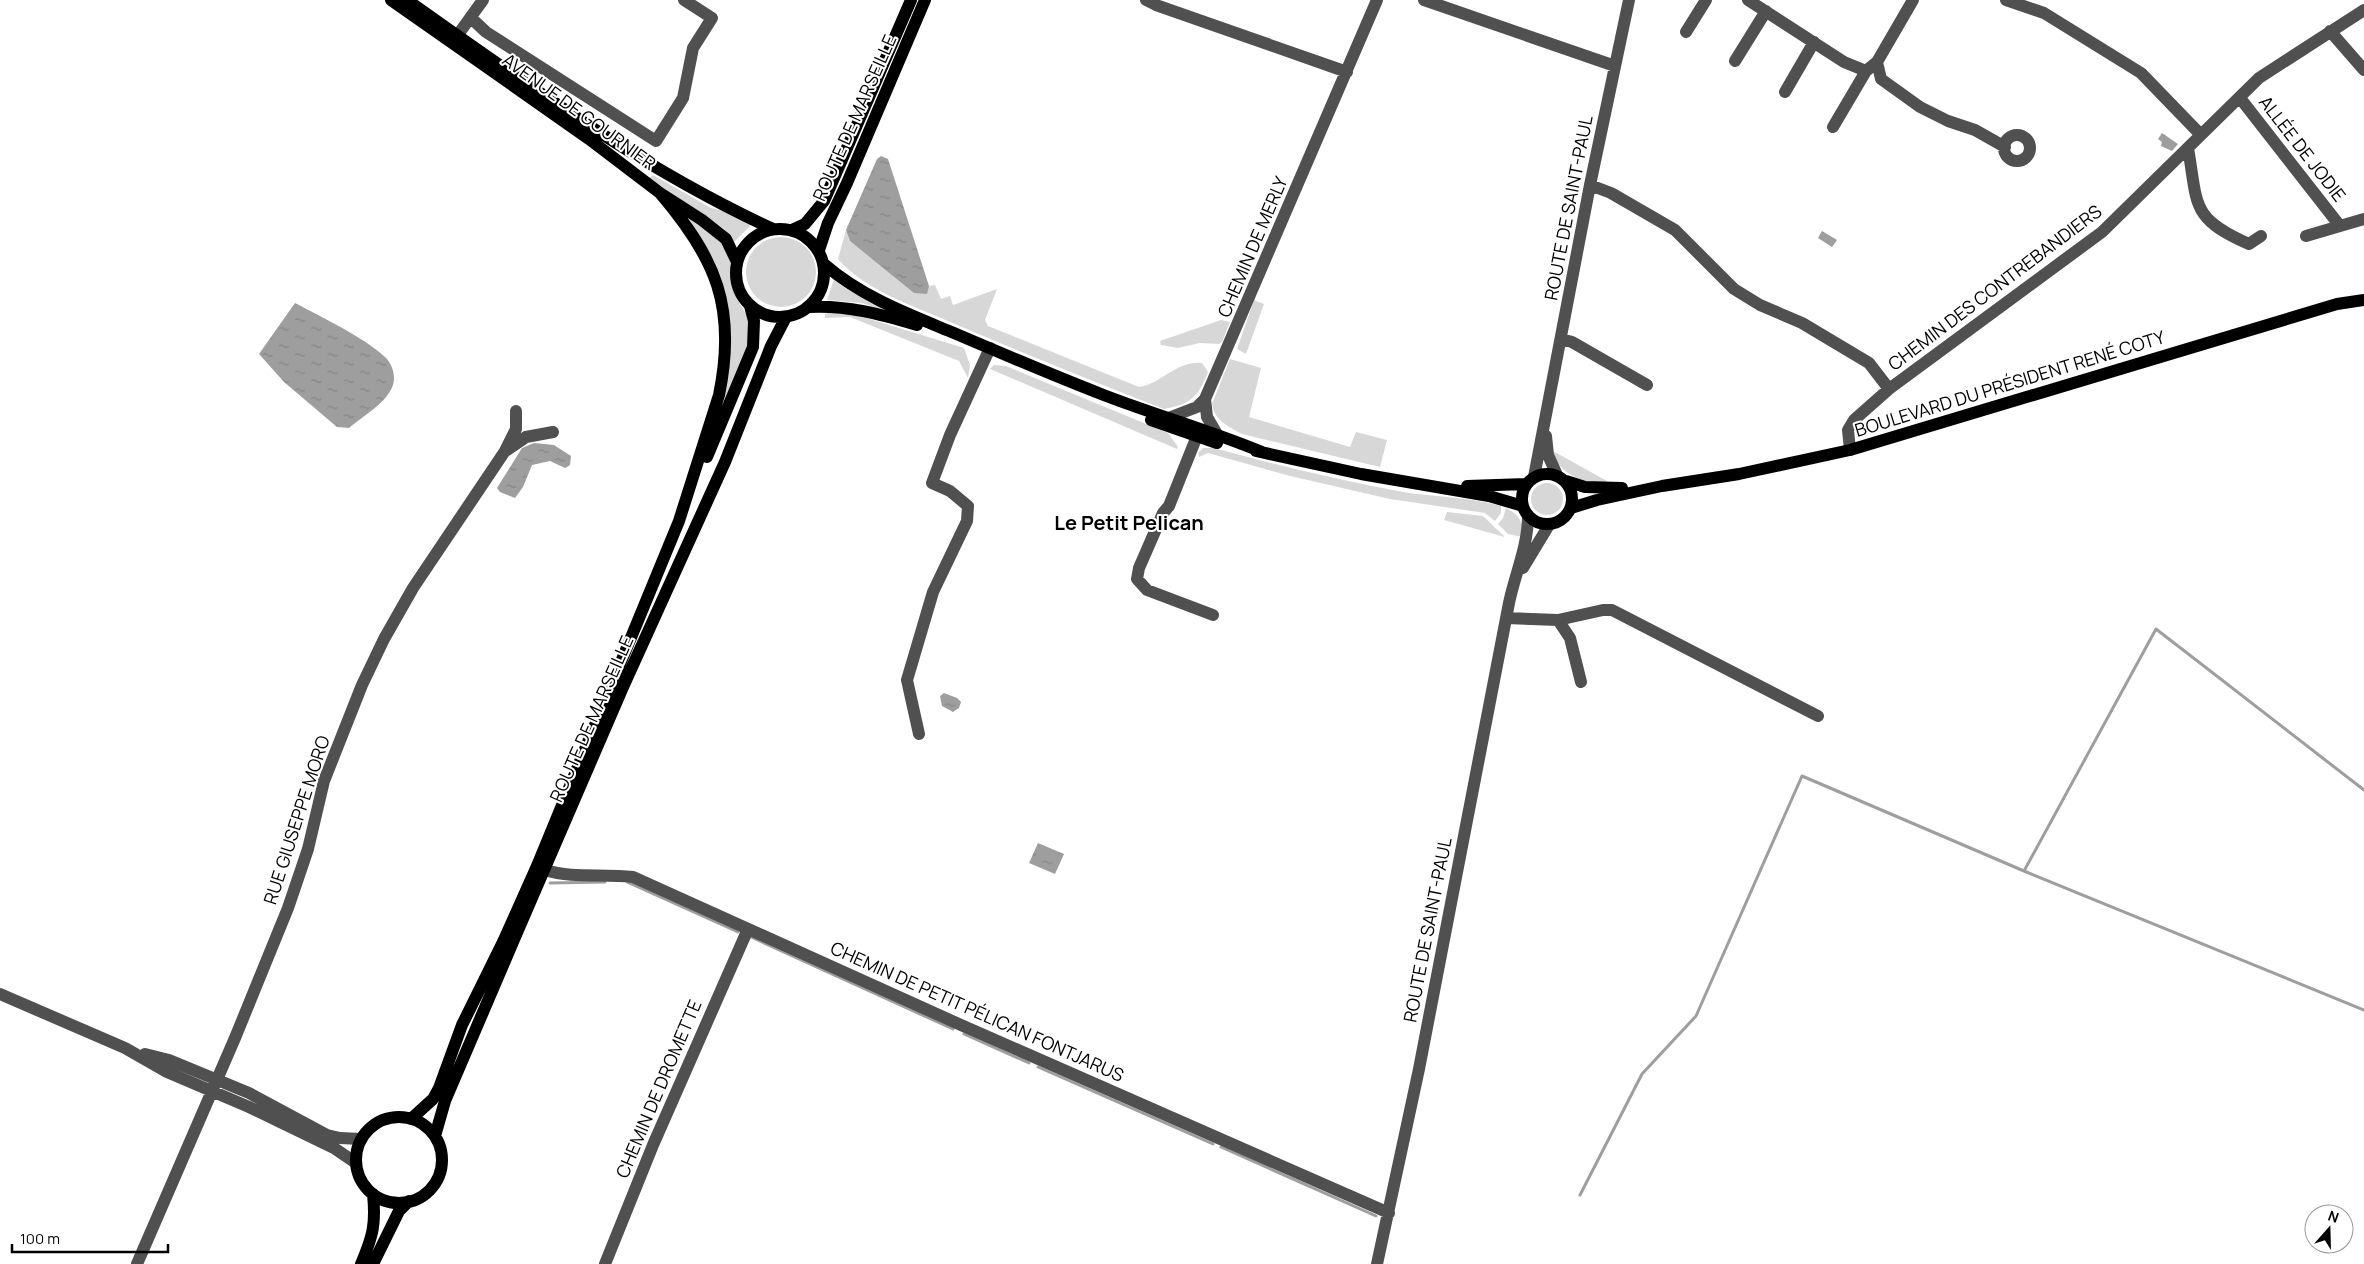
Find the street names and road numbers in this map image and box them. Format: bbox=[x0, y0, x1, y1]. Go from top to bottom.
street label: ROUTE DE MARSEILLE bbox=[807, 31, 902, 205]
street label: AVENUE DE GOURNIER bbox=[498, 47, 661, 175]
street label: ALLÉE DE JODIE bbox=[2254, 91, 2352, 206]
street label: ROUTE DE SAINT-PAUL bbox=[1538, 113, 1598, 302]
street label: CHEMIN DE MERLY bbox=[1212, 172, 1293, 321]
street label: CHEMIN DES CONTREBANDIERS bbox=[1883, 199, 2106, 376]
street label: BOULEVARD DU PRÉSIDENT RENÉ COTY bbox=[1852, 324, 2169, 442]
street label: ROUTE DE MARSEILLE bbox=[544, 632, 639, 806]
street label: RUE GIUSEPPE MORO bbox=[257, 732, 335, 907]
street label: ROUTE DE SAINT-PAUL bbox=[1397, 835, 1457, 1024]
street label: CHEMIN DE PETIT PÉLICAN FONTJARUS bbox=[827, 935, 1128, 1087]
street label: CHEMIN DE DROMETTE bbox=[610, 996, 707, 1181]

